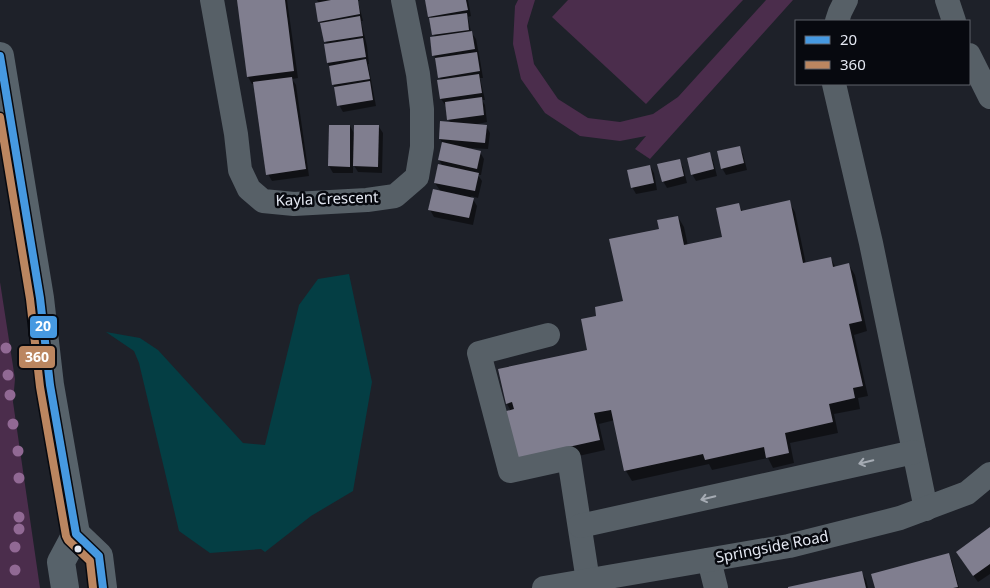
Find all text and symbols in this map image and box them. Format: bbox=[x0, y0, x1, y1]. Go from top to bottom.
legend bbox=[795, 20, 970, 85]
text: 20 bbox=[840, 29, 857, 49]
text: 360 bbox=[840, 54, 866, 74]
street label: Kayla Crescent bbox=[275, 186, 379, 210]
line badge: 20 bbox=[29, 315, 58, 339]
text: 20 bbox=[35, 316, 51, 335]
line badge: 360 bbox=[18, 345, 56, 369]
text: 360 bbox=[25, 347, 49, 366]
one-way arrow bbox=[859, 458, 875, 467]
one-way arrow bbox=[700, 494, 716, 503]
street label: Springside Road bbox=[714, 525, 830, 567]
unlabelled marker bbox=[73, 544, 83, 554]

